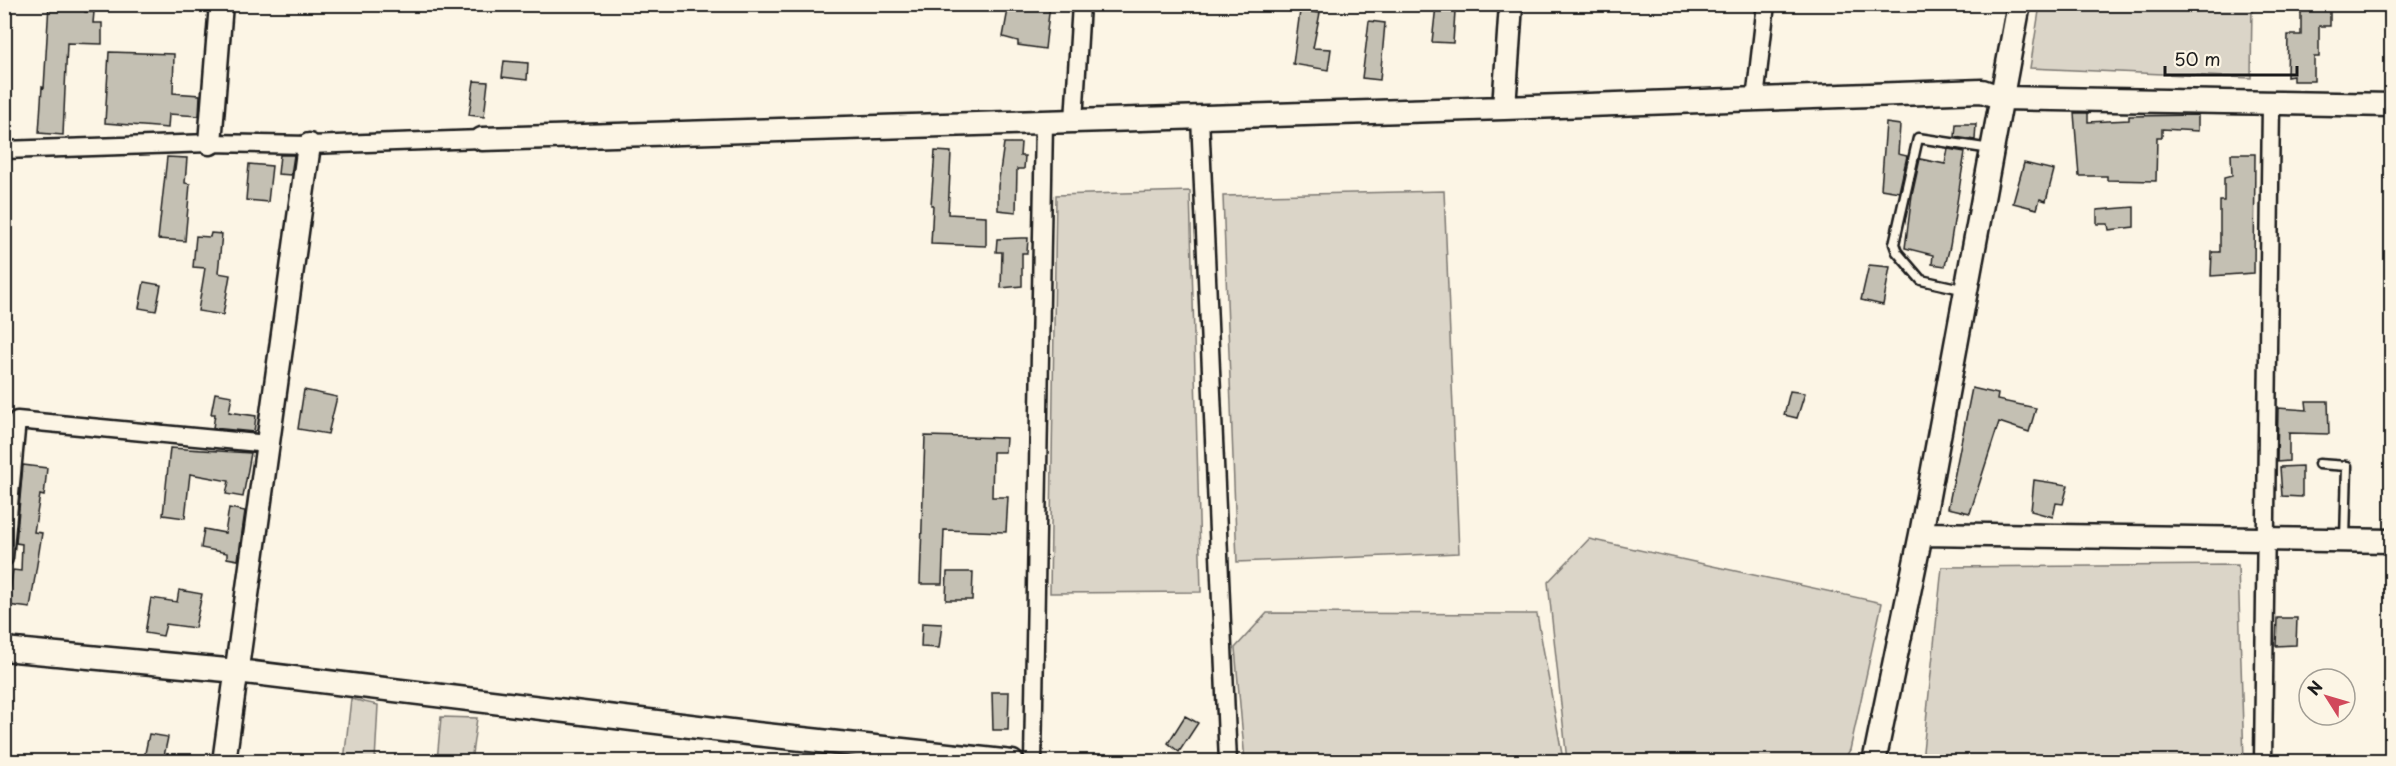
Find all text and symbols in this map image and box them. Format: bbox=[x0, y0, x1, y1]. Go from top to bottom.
scale bar bbox=[2165, 39, 2297, 77]
text: 50 m bbox=[2174, 45, 2221, 72]
north arrow bbox=[2297, 667, 2357, 727]
text: N bbox=[2301, 675, 2328, 700]

